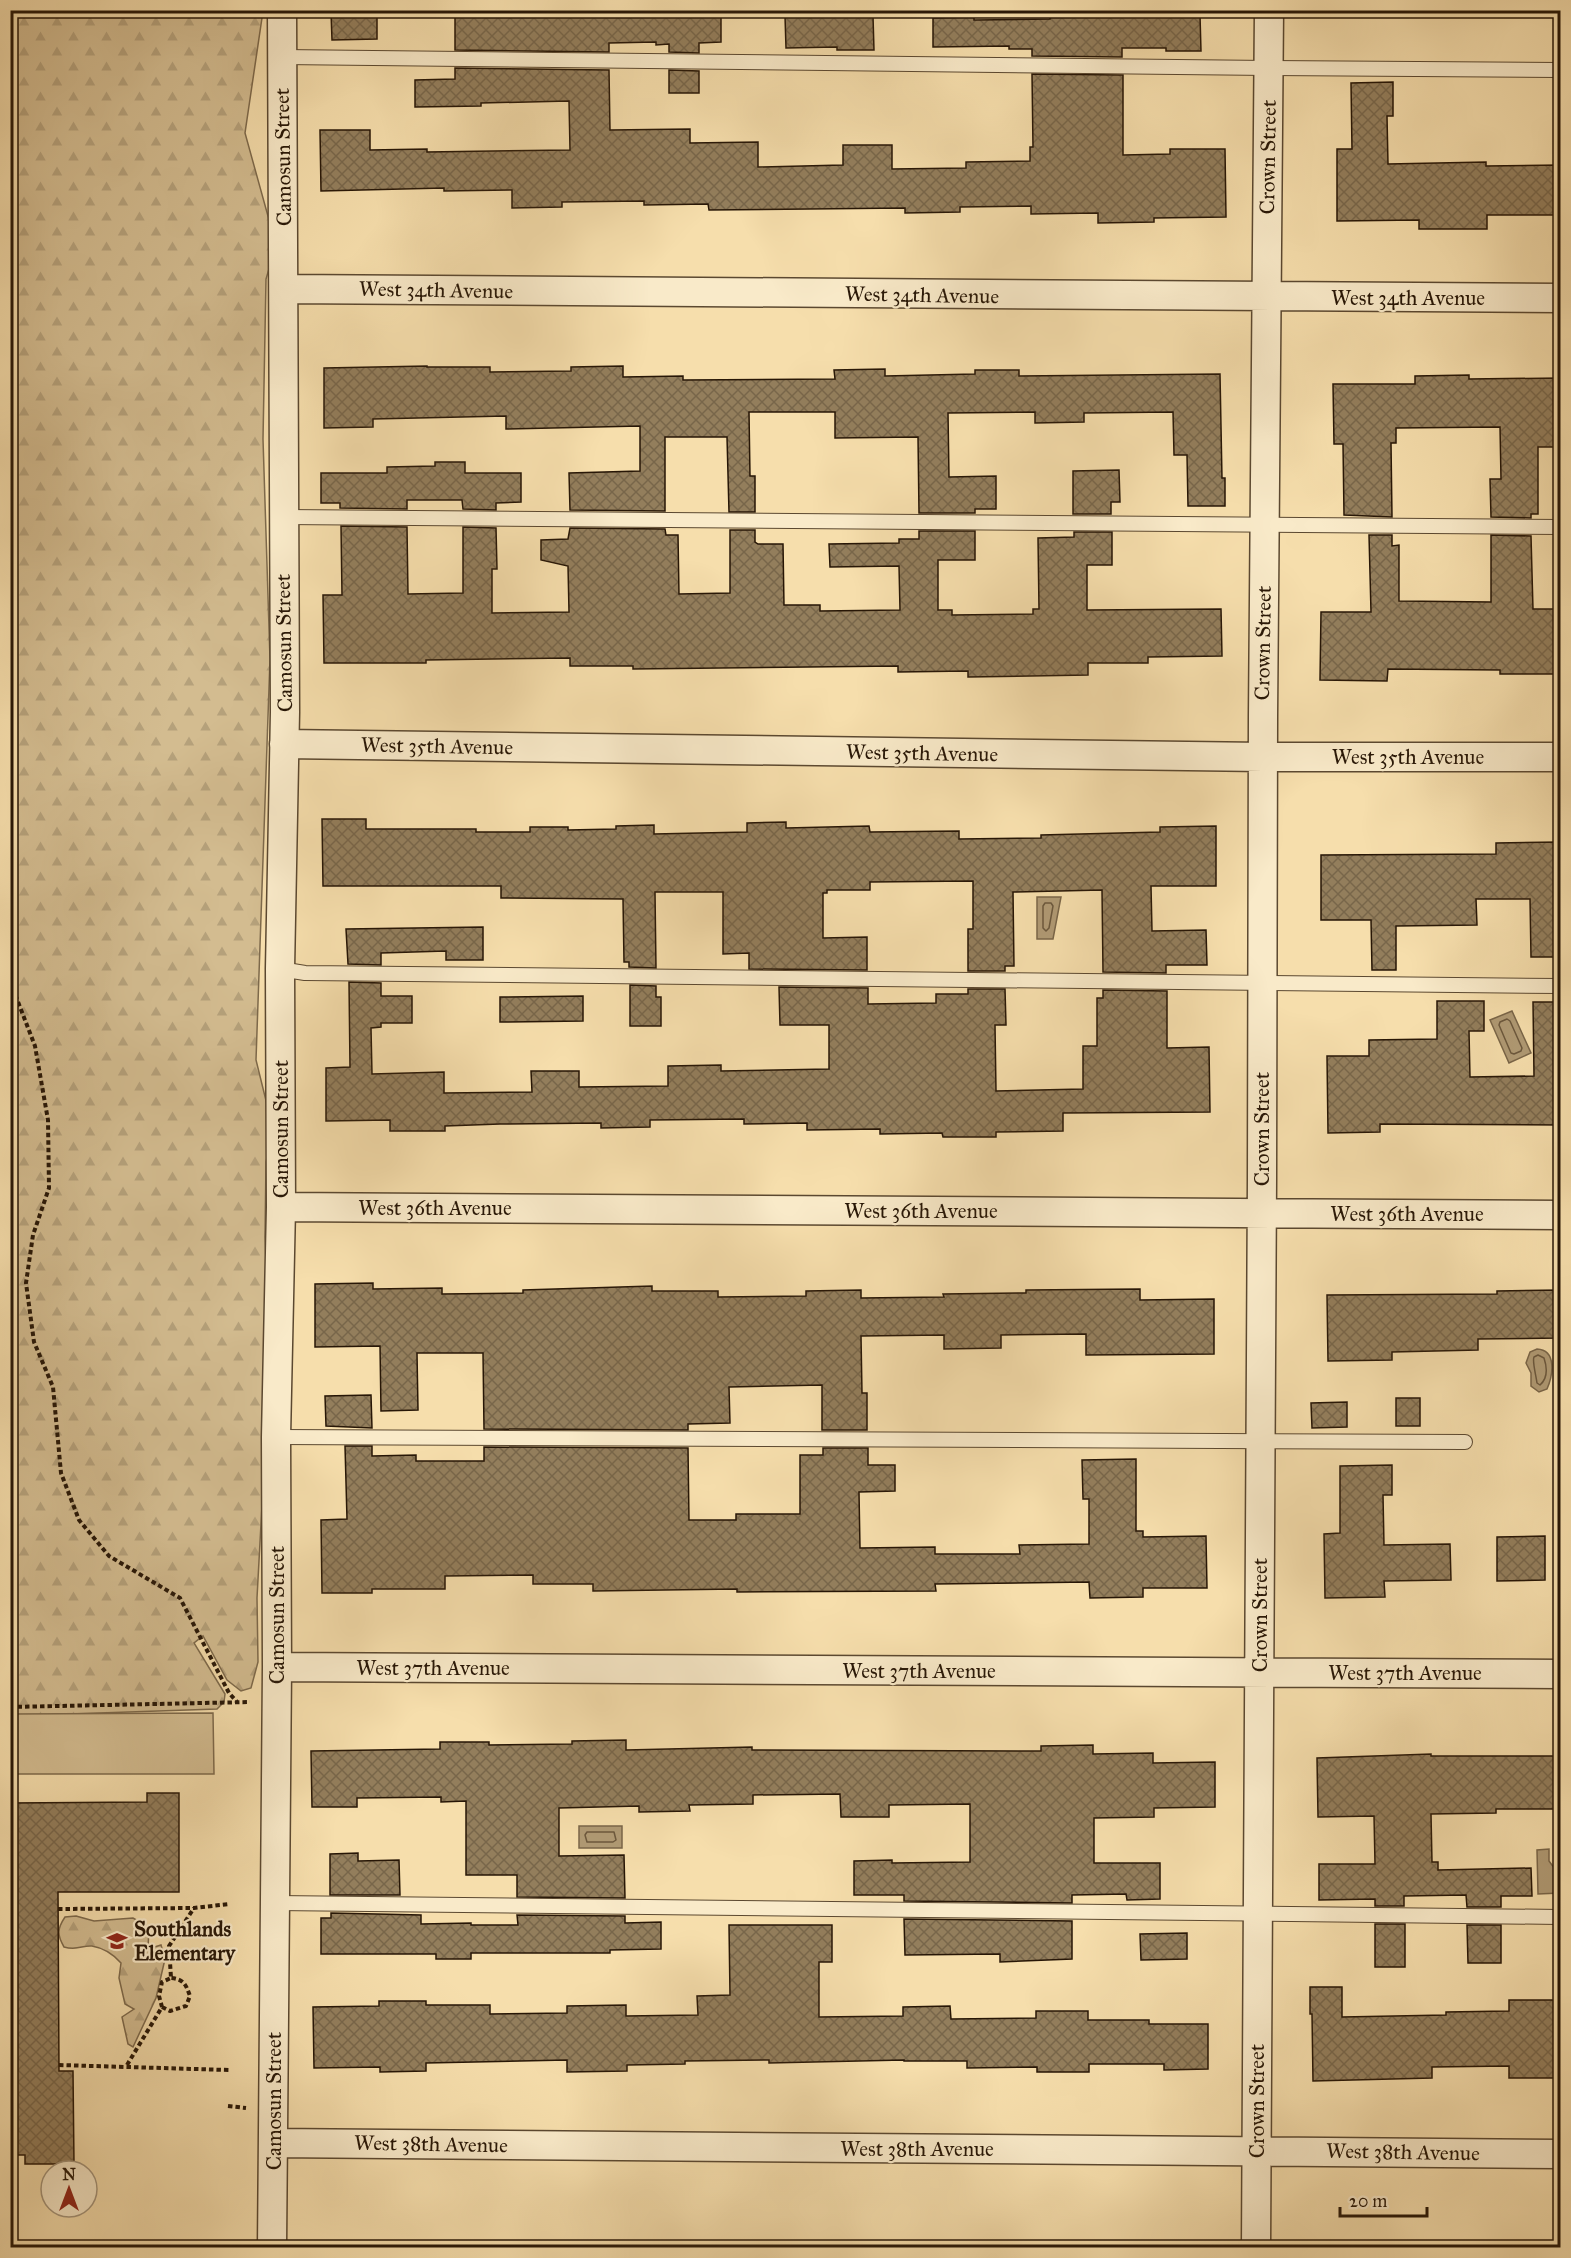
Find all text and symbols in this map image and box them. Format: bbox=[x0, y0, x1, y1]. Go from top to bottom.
street label: Camosun Street bbox=[269, 87, 297, 226]
street label: Crown Street bbox=[1254, 99, 1282, 214]
street label: West 34th Avenue bbox=[359, 276, 514, 304]
street label: West 34th Avenue bbox=[845, 281, 1000, 309]
street label: West 34th Avenue bbox=[1331, 285, 1485, 311]
street label: Camosun Street bbox=[270, 573, 298, 712]
street label: Crown Street bbox=[1249, 585, 1277, 700]
street label: West 35th Avenue bbox=[361, 732, 514, 760]
street label: West 35th Avenue bbox=[846, 739, 999, 767]
street label: West 35th Avenue bbox=[1332, 744, 1484, 770]
street label: Camosun Street bbox=[268, 1059, 294, 1198]
street label: Crown Street bbox=[1249, 1071, 1275, 1186]
street label: West 36th Avenue bbox=[358, 1195, 512, 1221]
street label: West 36th Avenue bbox=[844, 1198, 998, 1224]
street label: West 36th Avenue bbox=[1330, 1201, 1484, 1227]
street label: Camosun Street bbox=[264, 1545, 290, 1684]
street label: Crown Street bbox=[1247, 1557, 1273, 1672]
street label: West 37th Avenue bbox=[356, 1655, 510, 1681]
street label: West 37th Avenue bbox=[842, 1658, 996, 1684]
street label: West 37th Avenue bbox=[1328, 1660, 1482, 1686]
place label: Southlands Elementary bbox=[134, 1916, 236, 1966]
school or university icon: Southlands Elementary bbox=[105, 1929, 129, 1953]
street label: Camosun Street bbox=[261, 2031, 287, 2170]
street label: Crown Street bbox=[1244, 2043, 1270, 2158]
street label: West 38th Avenue bbox=[354, 2130, 508, 2158]
street label: West 38th Avenue bbox=[840, 2136, 994, 2162]
street label: West 38th Avenue bbox=[1326, 2138, 1480, 2166]
north arrow bbox=[39, 2159, 99, 2219]
text: N bbox=[62, 2165, 76, 2184]
scale bar bbox=[1340, 2180, 1427, 2218]
text: 20 m bbox=[1349, 2190, 1387, 2212]

